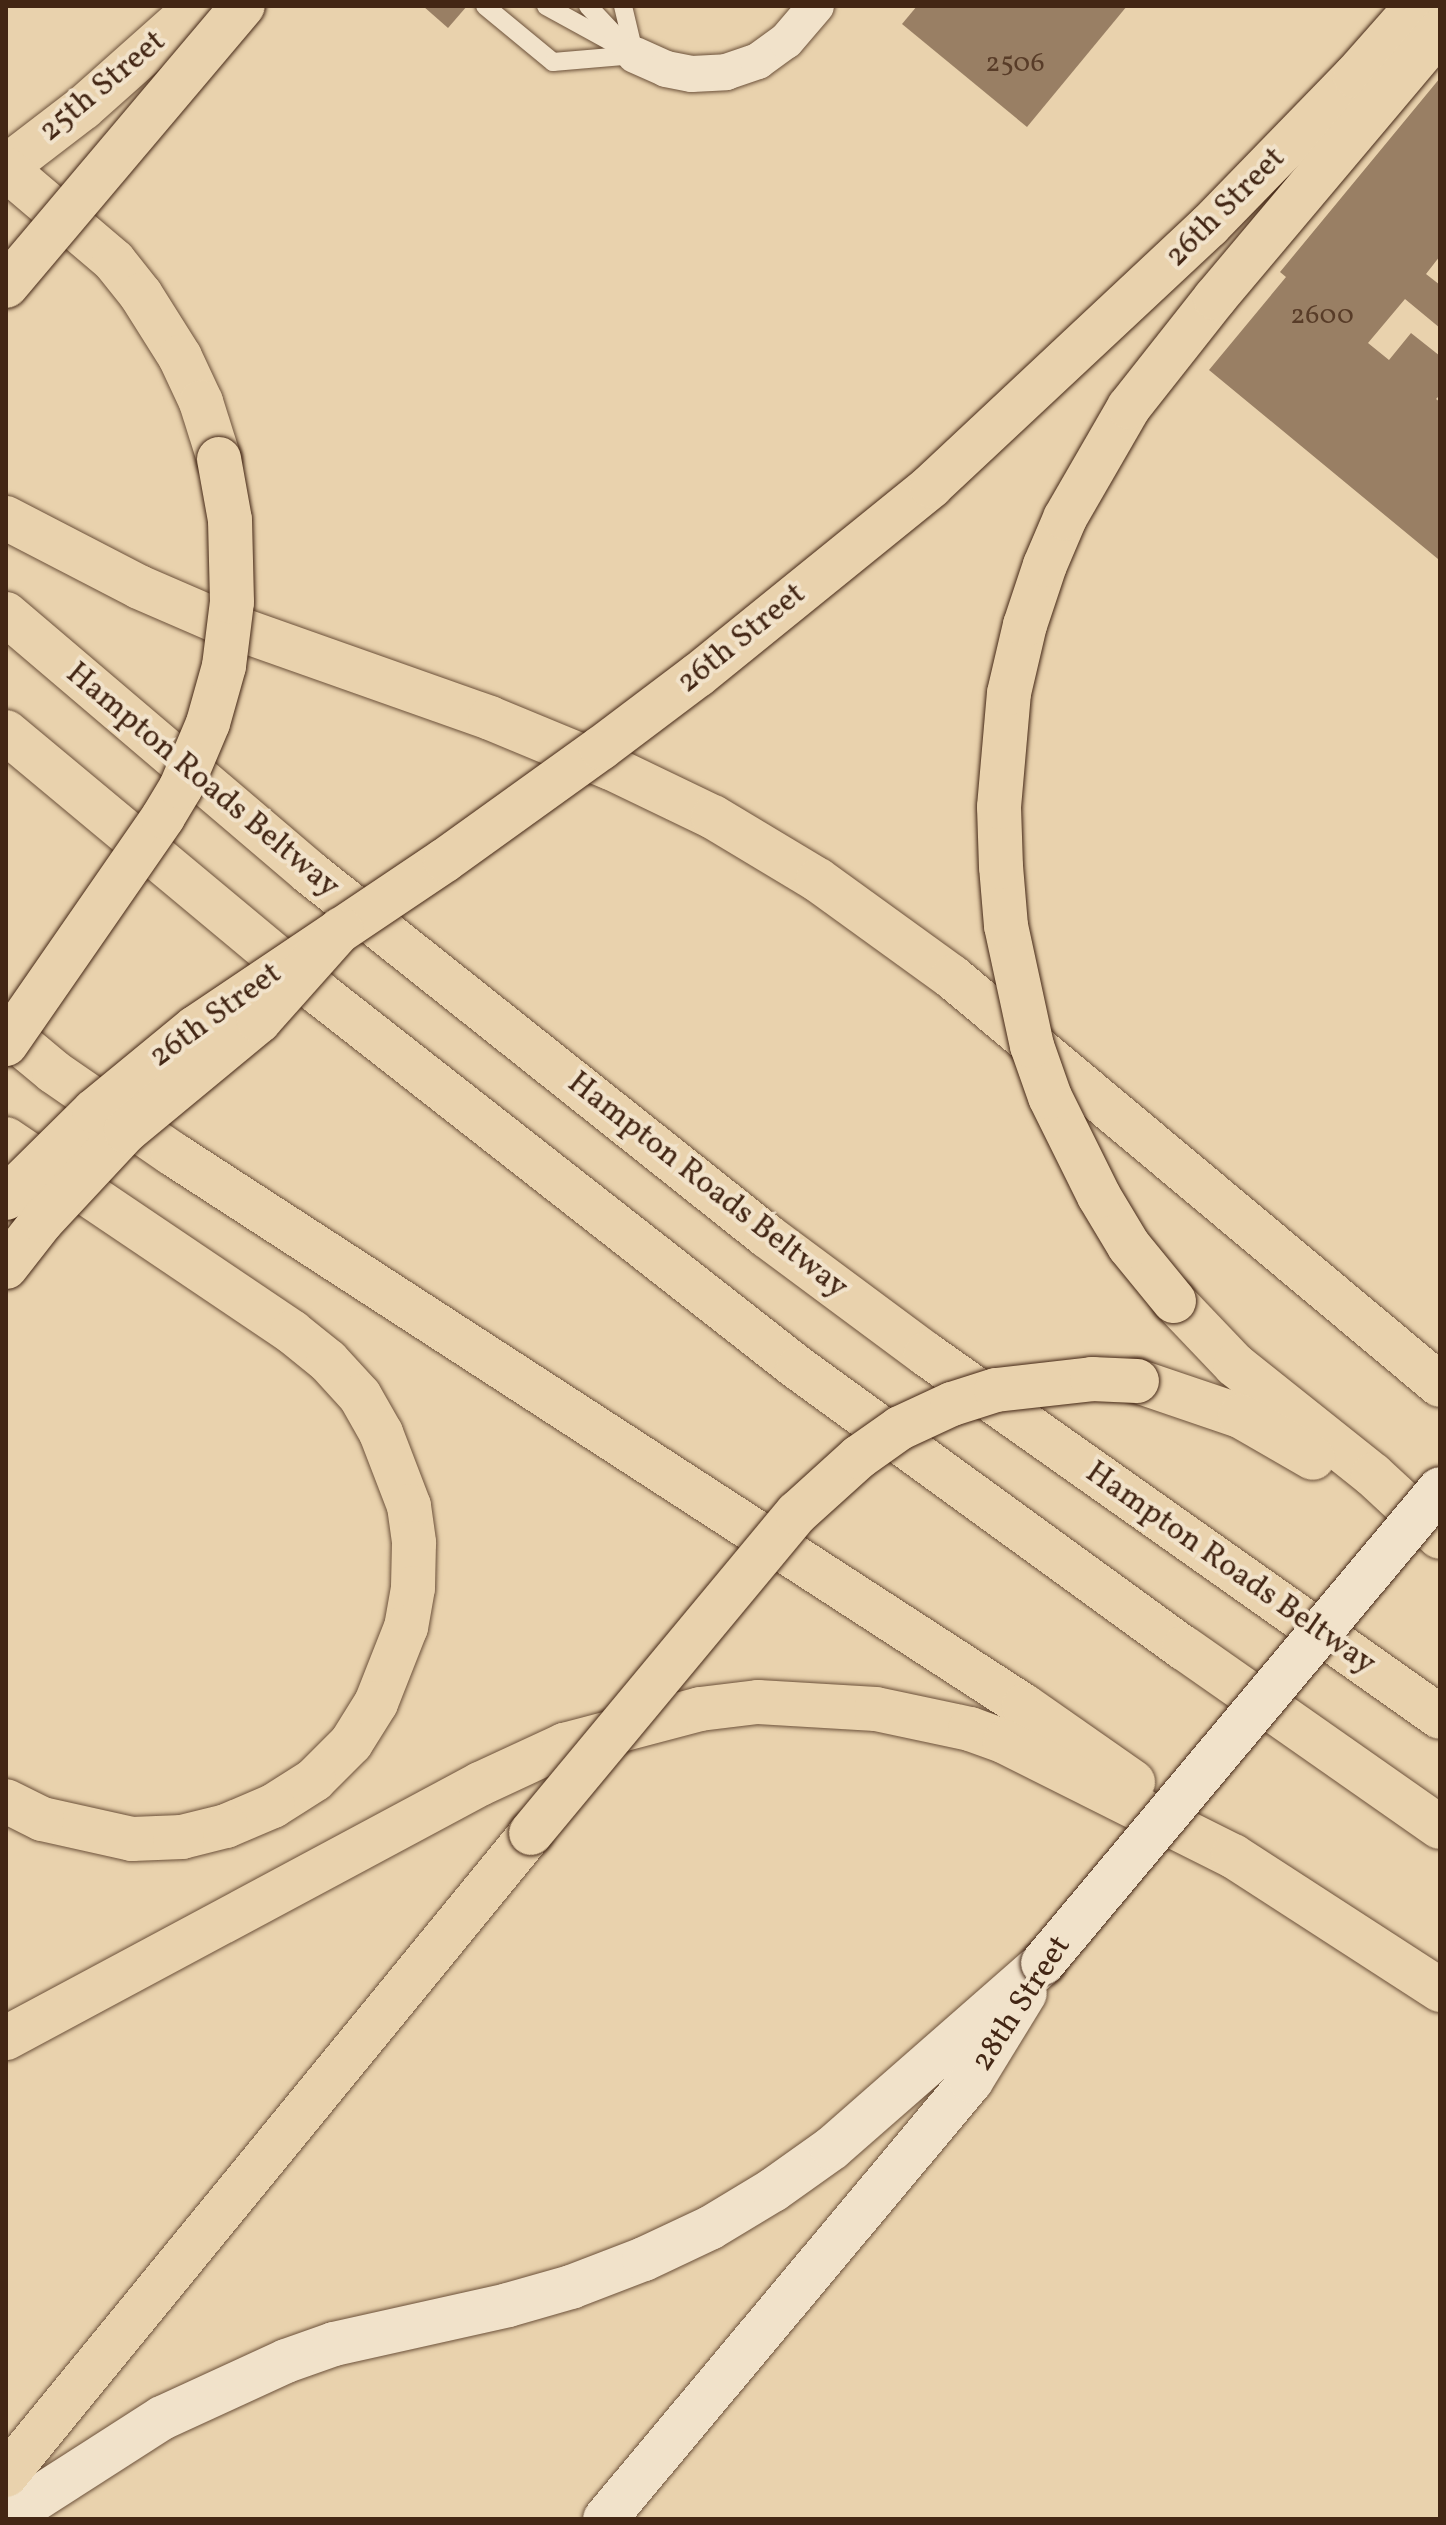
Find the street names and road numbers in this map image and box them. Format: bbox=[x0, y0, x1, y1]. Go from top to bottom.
street label: 25th Street bbox=[32, 23, 174, 151]
street label: 26th Street bbox=[1158, 140, 1294, 276]
street label: 26th Street bbox=[670, 576, 814, 702]
street label: Hampton Roads Beltway bbox=[57, 655, 347, 907]
street label: 26th Street bbox=[142, 955, 290, 1077]
street label: Hampton Roads Beltway bbox=[559, 1065, 855, 1307]
street label: Hampton Roads Beltway bbox=[1078, 1454, 1382, 1684]
street label: 28th Street bbox=[964, 1929, 1080, 2079]

